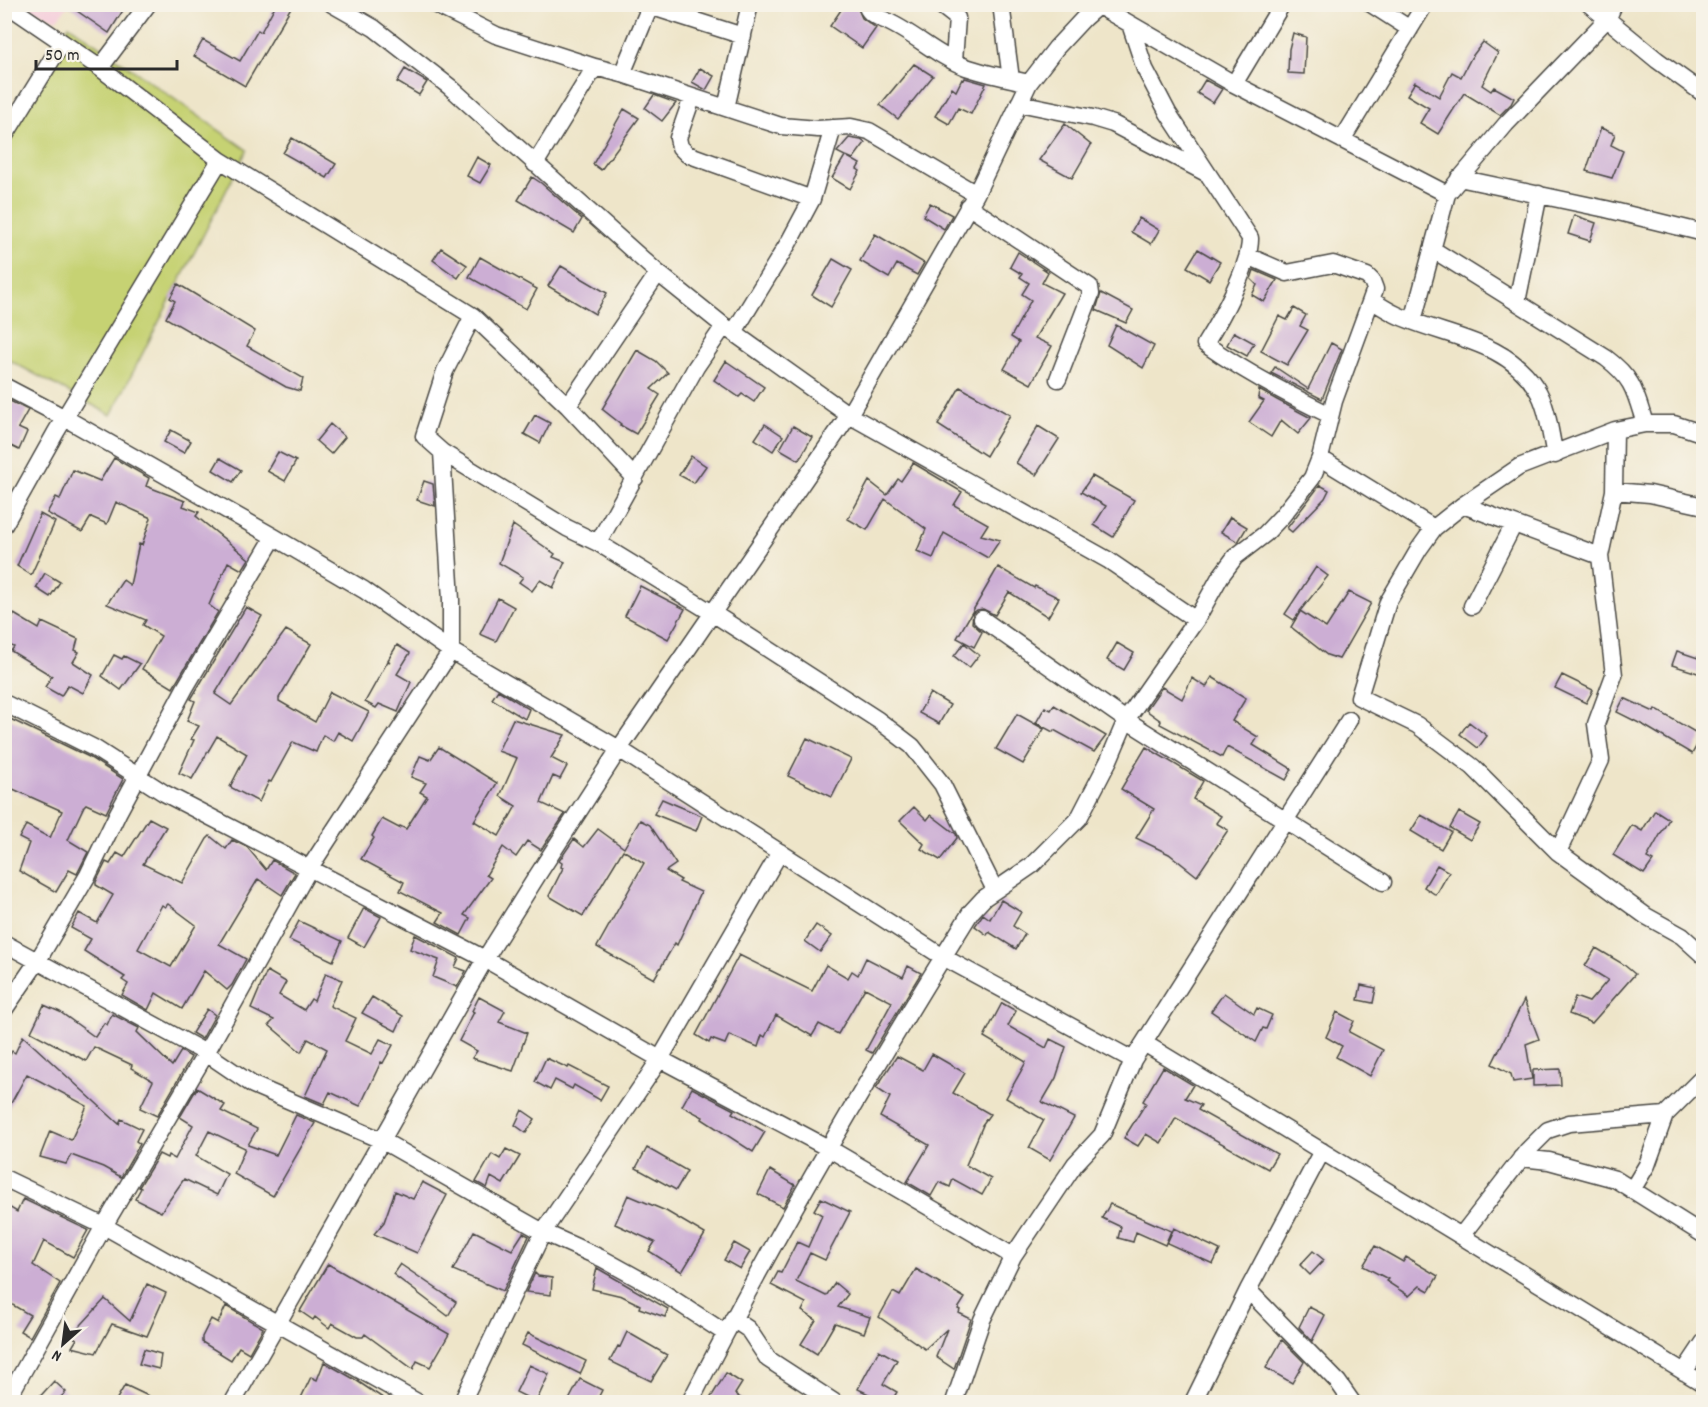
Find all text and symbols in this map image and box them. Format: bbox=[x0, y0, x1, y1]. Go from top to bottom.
scale bar bbox=[36, 33, 177, 71]
text: 50 m bbox=[45, 44, 80, 69]
north arrow bbox=[33, 1314, 93, 1374]
text: N bbox=[48, 1343, 66, 1367]

